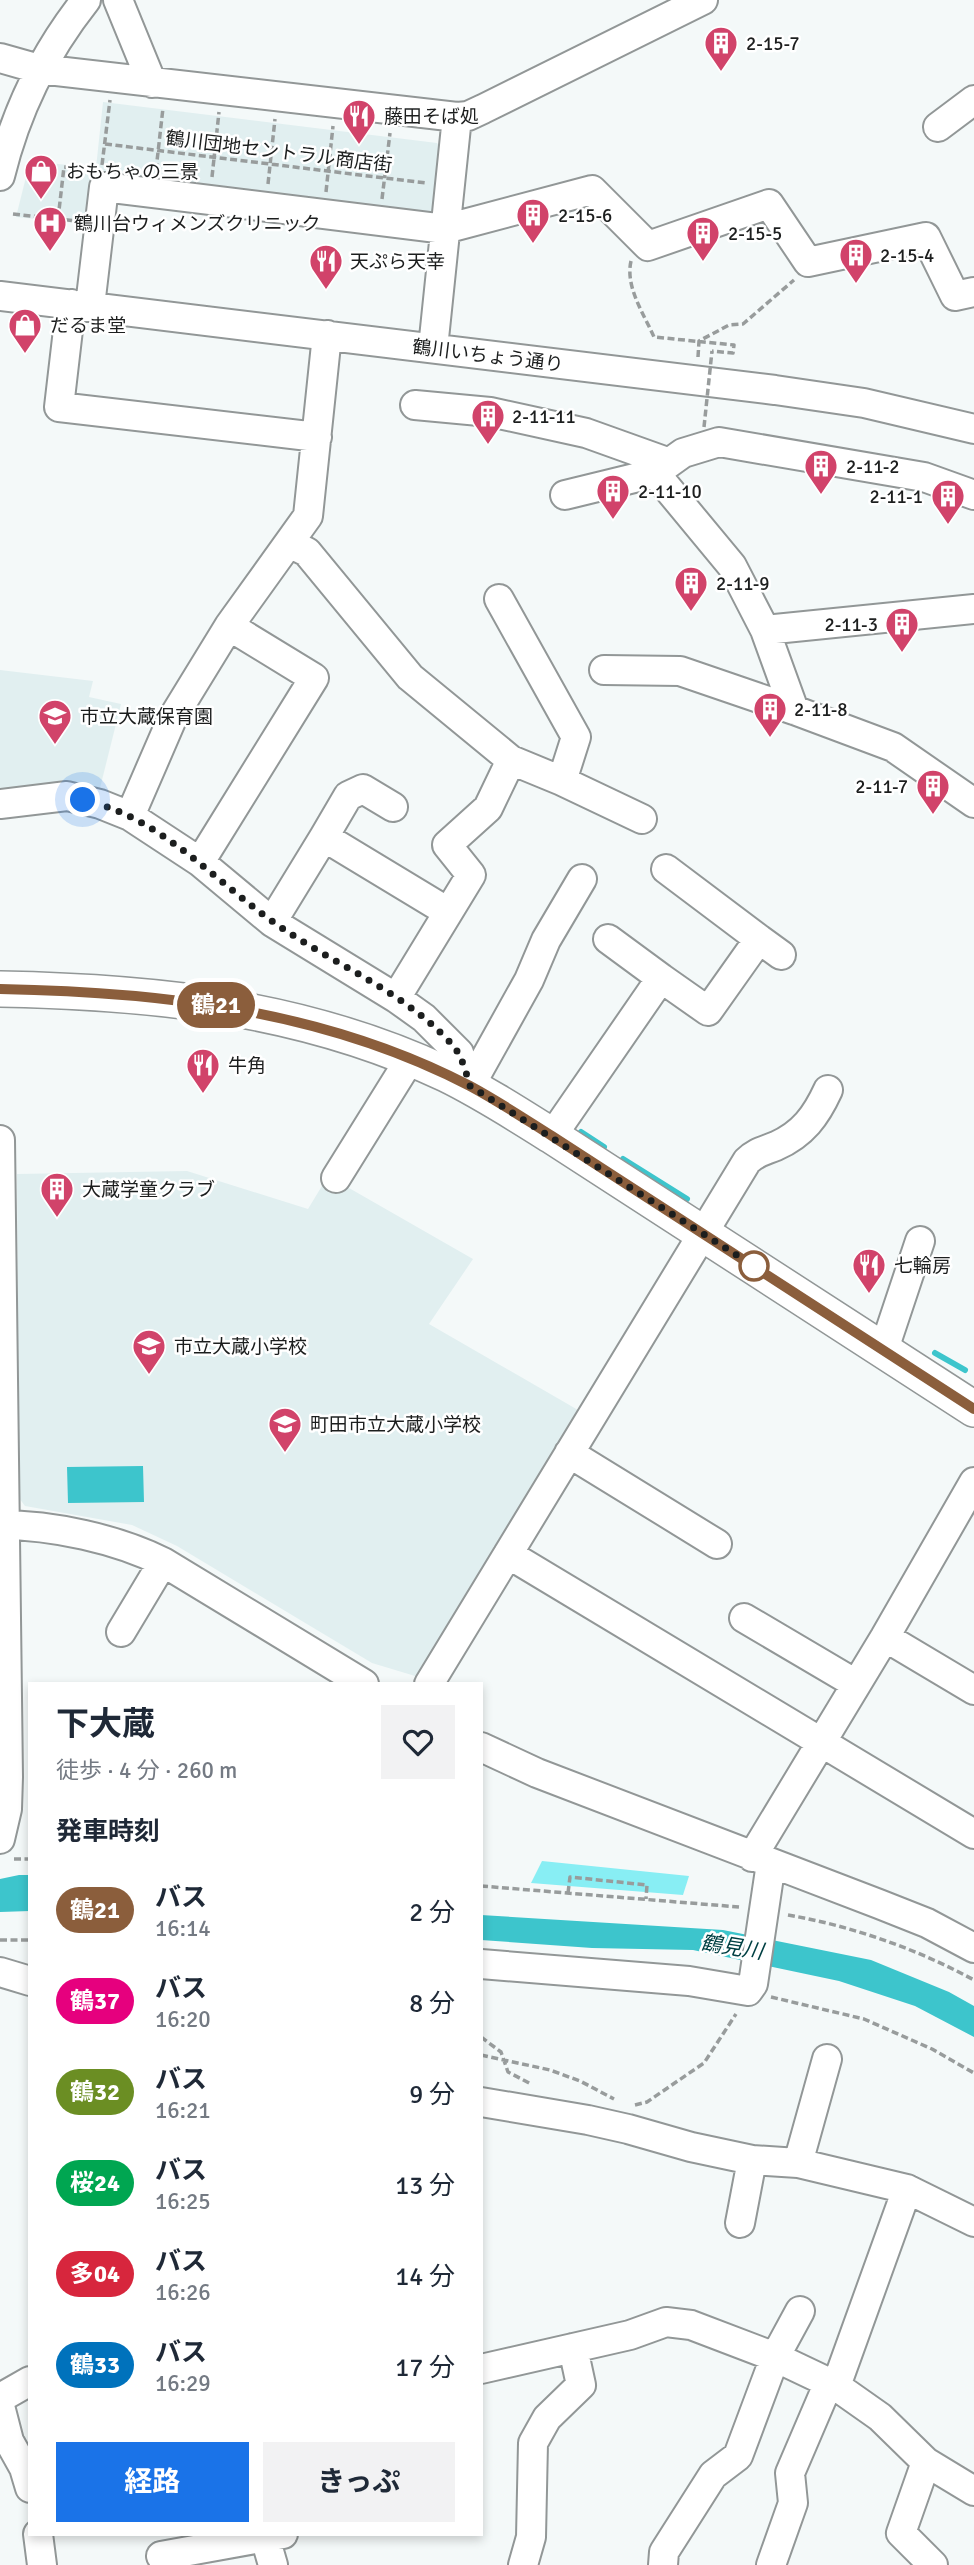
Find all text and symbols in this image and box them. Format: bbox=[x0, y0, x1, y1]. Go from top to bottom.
building icon: 2-15-7 bbox=[702, 24, 740, 73]
place label: 2-15-7 bbox=[746, 32, 800, 56]
restaurant icon: 藤田そば処 bbox=[340, 97, 378, 146]
place label: 藤田そば処 bbox=[384, 105, 479, 129]
street label: 鶴川団地セントラル商店街 bbox=[164, 126, 393, 178]
shop icon: おもちゃの三景 bbox=[22, 152, 60, 201]
place label: おもちゃの三景 bbox=[66, 160, 199, 184]
building icon: 2-15-6 bbox=[514, 196, 552, 245]
hospital icon: 鶴川台ウィメンズクリニック bbox=[31, 204, 69, 253]
place label: 2-15-6 bbox=[558, 204, 612, 228]
place label: 鶴川台ウィメンズクリニック bbox=[74, 212, 321, 236]
building icon: 2-15-5 bbox=[684, 214, 722, 263]
place label: 2-15-5 bbox=[728, 222, 782, 246]
building icon: 2-15-4 bbox=[837, 236, 875, 285]
restaurant icon: 天ぷら天幸 bbox=[307, 242, 345, 291]
place label: 2-15-4 bbox=[880, 244, 934, 268]
place label: 天ぷら天幸 bbox=[350, 250, 445, 274]
shop icon: だるま堂 bbox=[6, 306, 44, 355]
place label: だるま堂 bbox=[50, 314, 126, 338]
street label: 鶴川いちょう通り bbox=[411, 335, 565, 377]
building icon: 2-11-11 bbox=[469, 397, 507, 446]
place label: 2-11-11 bbox=[512, 405, 576, 429]
building icon: 2-11-2 bbox=[802, 447, 840, 496]
place label: 2-11-2 bbox=[846, 455, 900, 479]
building icon: 2-11-10 bbox=[594, 472, 632, 521]
building icon: 2-11-1 bbox=[929, 477, 967, 526]
place label: 2-11-10 bbox=[638, 480, 702, 504]
place label: 2-11-1 bbox=[869, 485, 923, 509]
building icon: 2-11-9 bbox=[672, 564, 710, 613]
place label: 2-11-9 bbox=[716, 572, 770, 596]
building icon: 2-11-3 bbox=[883, 605, 921, 654]
place label: 2-11-3 bbox=[824, 613, 878, 637]
building icon: 2-11-8 bbox=[751, 690, 789, 739]
school or university icon: 市立大蔵保育園 bbox=[36, 697, 74, 746]
place label: 2-11-8 bbox=[794, 698, 848, 722]
place label: 市立大蔵保育園 bbox=[80, 705, 213, 729]
building icon: 2-11-7 bbox=[914, 767, 952, 816]
place label: 2-11-7 bbox=[855, 775, 908, 799]
your location bbox=[65, 782, 100, 817]
line badge: 鶴21 bbox=[176, 982, 256, 1028]
text: 鶴21 bbox=[191, 990, 241, 1020]
restaurant icon: 牛角 bbox=[184, 1046, 222, 1095]
place label: 牛角 bbox=[228, 1054, 266, 1078]
building icon: 大蔵学童クラブ bbox=[38, 1170, 76, 1219]
place label: 大蔵学童クラブ bbox=[82, 1178, 215, 1202]
restaurant icon: 七輪房 bbox=[850, 1246, 888, 1295]
unlabelled marker bbox=[739, 1251, 769, 1281]
place label: 七輪房 bbox=[894, 1254, 951, 1278]
school or university icon: 市立大蔵小学校 bbox=[130, 1327, 168, 1376]
place label: 市立大蔵小学校 bbox=[174, 1335, 307, 1359]
school or university icon: 町田市立大蔵小学校 bbox=[266, 1405, 304, 1454]
place label: 町田市立大蔵小学校 bbox=[310, 1413, 481, 1437]
text: 下大蔵 bbox=[56, 1704, 155, 1745]
button: heart bbox=[381, 1705, 455, 1779]
text: 徒歩 · 4 分 · 260 m bbox=[56, 1756, 237, 1785]
text: 発車時刻 bbox=[56, 1816, 160, 1848]
text: バス bbox=[155, 1882, 207, 1914]
text: 鶴21 bbox=[70, 1895, 120, 1925]
text: 2 分 bbox=[409, 1897, 455, 1929]
text: 16:14 bbox=[155, 1914, 211, 1943]
water label: 鶴見川 bbox=[699, 1929, 767, 1965]
text: バス bbox=[155, 1973, 207, 2005]
text: 鶴37 bbox=[70, 1986, 120, 2016]
text: 8 分 bbox=[409, 1988, 455, 2020]
text: 16:20 bbox=[155, 2005, 211, 2034]
text: バス bbox=[155, 2064, 207, 2096]
text: 鶴32 bbox=[70, 2077, 120, 2107]
text: 9 分 bbox=[409, 2079, 455, 2111]
text: 16:21 bbox=[155, 2096, 211, 2125]
text: バス bbox=[155, 2155, 207, 2187]
text: 桜24 bbox=[70, 2168, 120, 2198]
text: 13 分 bbox=[395, 2170, 455, 2202]
text: 16:25 bbox=[155, 2187, 211, 2216]
text: バス bbox=[155, 2246, 207, 2278]
text: 多04 bbox=[70, 2259, 120, 2289]
text: 14 分 bbox=[395, 2261, 455, 2293]
text: 16:26 bbox=[155, 2278, 211, 2307]
text: バス bbox=[155, 2337, 207, 2369]
text: 鶴33 bbox=[70, 2350, 120, 2380]
text: 17 分 bbox=[395, 2352, 455, 2384]
text: 16:29 bbox=[155, 2369, 211, 2398]
button: 経路 bbox=[56, 2442, 249, 2522]
button: きっぷ bbox=[263, 2442, 455, 2522]

